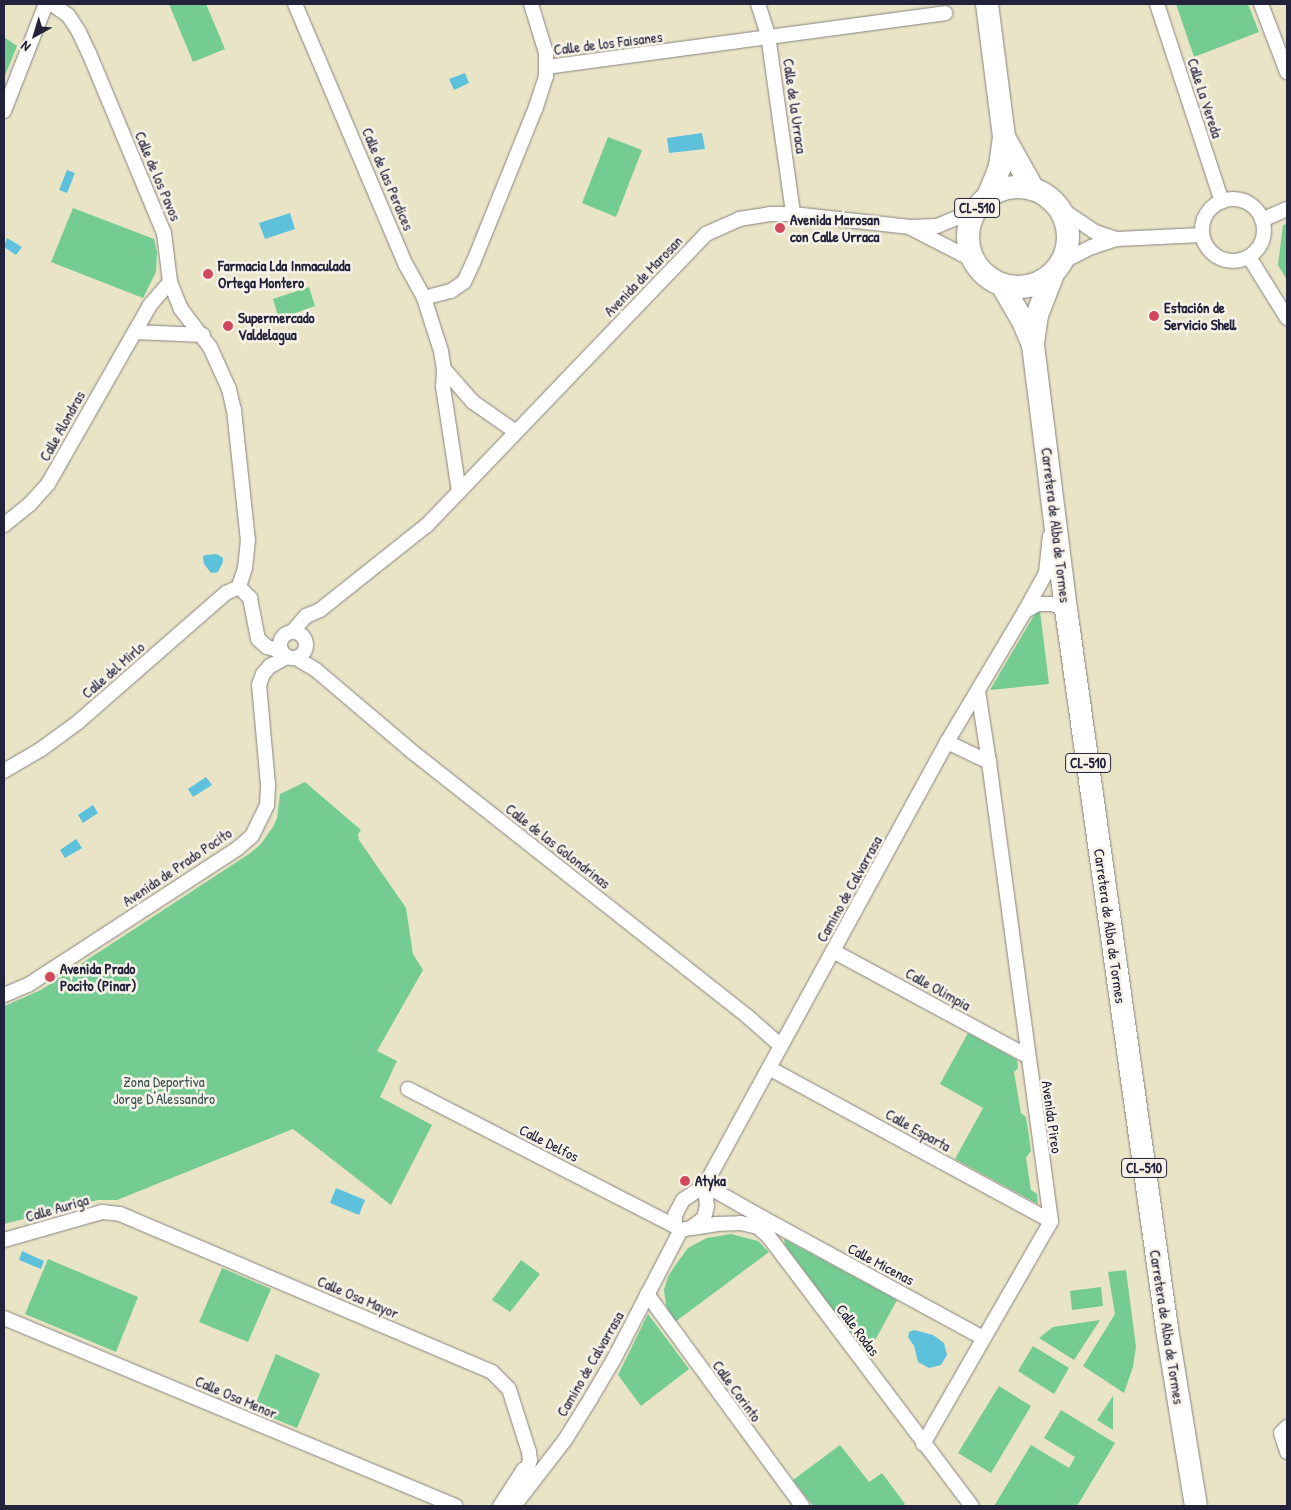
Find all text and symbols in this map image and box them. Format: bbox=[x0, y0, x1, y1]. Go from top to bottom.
north arrow bbox=[10, 10, 60, 60]
street label: Calle de los Faisanes bbox=[553, 27, 663, 59]
text: N bbox=[16, 37, 34, 57]
street label: Calle La Vereda bbox=[1184, 56, 1226, 140]
street label: Calle de la Urraca bbox=[779, 57, 811, 155]
street label: Calle de las Perdices bbox=[358, 125, 418, 233]
street label: Calle de los Pavos bbox=[131, 129, 185, 223]
road number: CL-510 bbox=[953, 197, 1001, 220]
place label: Avenida Marosan con Calle Urraca bbox=[790, 210, 880, 245]
marker: Avenida Marosan con Calle Urraca bbox=[774, 222, 786, 234]
street label: Avenida de Marosan bbox=[600, 232, 686, 320]
place label: Farmacia Lda Inmaculada Ortega Montero bbox=[218, 256, 350, 291]
marker: Farmacia Lda Inmaculada Ortega Montero bbox=[202, 268, 214, 280]
place label: Estación de Servicio Shell bbox=[1164, 298, 1236, 333]
place label: Supermercado Valdelagua bbox=[238, 308, 315, 343]
marker: Estación de Servicio Shell bbox=[1148, 310, 1160, 322]
marker: Supermercado Valdelagua bbox=[222, 320, 234, 332]
street label: Calle Alondras bbox=[35, 388, 89, 464]
street label: Carretera de Alba de Tormes bbox=[1038, 446, 1074, 604]
street label: Calle del Mirlo bbox=[78, 638, 148, 702]
road number: CL-510 bbox=[1064, 751, 1112, 774]
street label: Calle de las Golondrinas bbox=[502, 800, 614, 892]
street label: Avenida de Prado Pocito bbox=[119, 824, 235, 910]
street label: Camino de Calvarrasa bbox=[812, 833, 886, 945]
street label: Carretera de Alba de Tormes bbox=[1090, 848, 1130, 1004]
place label: Avenida Prado Pocito (Pinar) bbox=[60, 959, 137, 994]
street label: Calle Olimpia bbox=[902, 964, 974, 1014]
marker: Avenida Prado Pocito (Pinar) bbox=[44, 971, 56, 983]
park label: Zona Deportiva Jorge D'Alessandro bbox=[113, 1072, 215, 1107]
street label: Avenida Pireo bbox=[1038, 1080, 1066, 1154]
street label: Calle Esparta bbox=[882, 1105, 954, 1155]
street label: Calle Delfos bbox=[516, 1120, 582, 1166]
road number: CL-510 bbox=[1120, 1156, 1168, 1180]
place label: Atyka bbox=[695, 1172, 726, 1190]
marker: Atyka bbox=[679, 1175, 691, 1187]
street label: Calle Auriga bbox=[23, 1190, 91, 1226]
street label: Calle Micenas bbox=[845, 1239, 917, 1289]
street label: Carretera de Alba de Tormes bbox=[1146, 1249, 1188, 1405]
street label: Calle Osa Mayor bbox=[315, 1272, 401, 1322]
street label: Calle Rodas bbox=[833, 1300, 883, 1360]
street label: Camino de Calvarrasa bbox=[553, 1308, 627, 1420]
street label: Calle Corinto bbox=[709, 1357, 765, 1425]
street label: Calle Osa Menor bbox=[192, 1372, 280, 1422]

